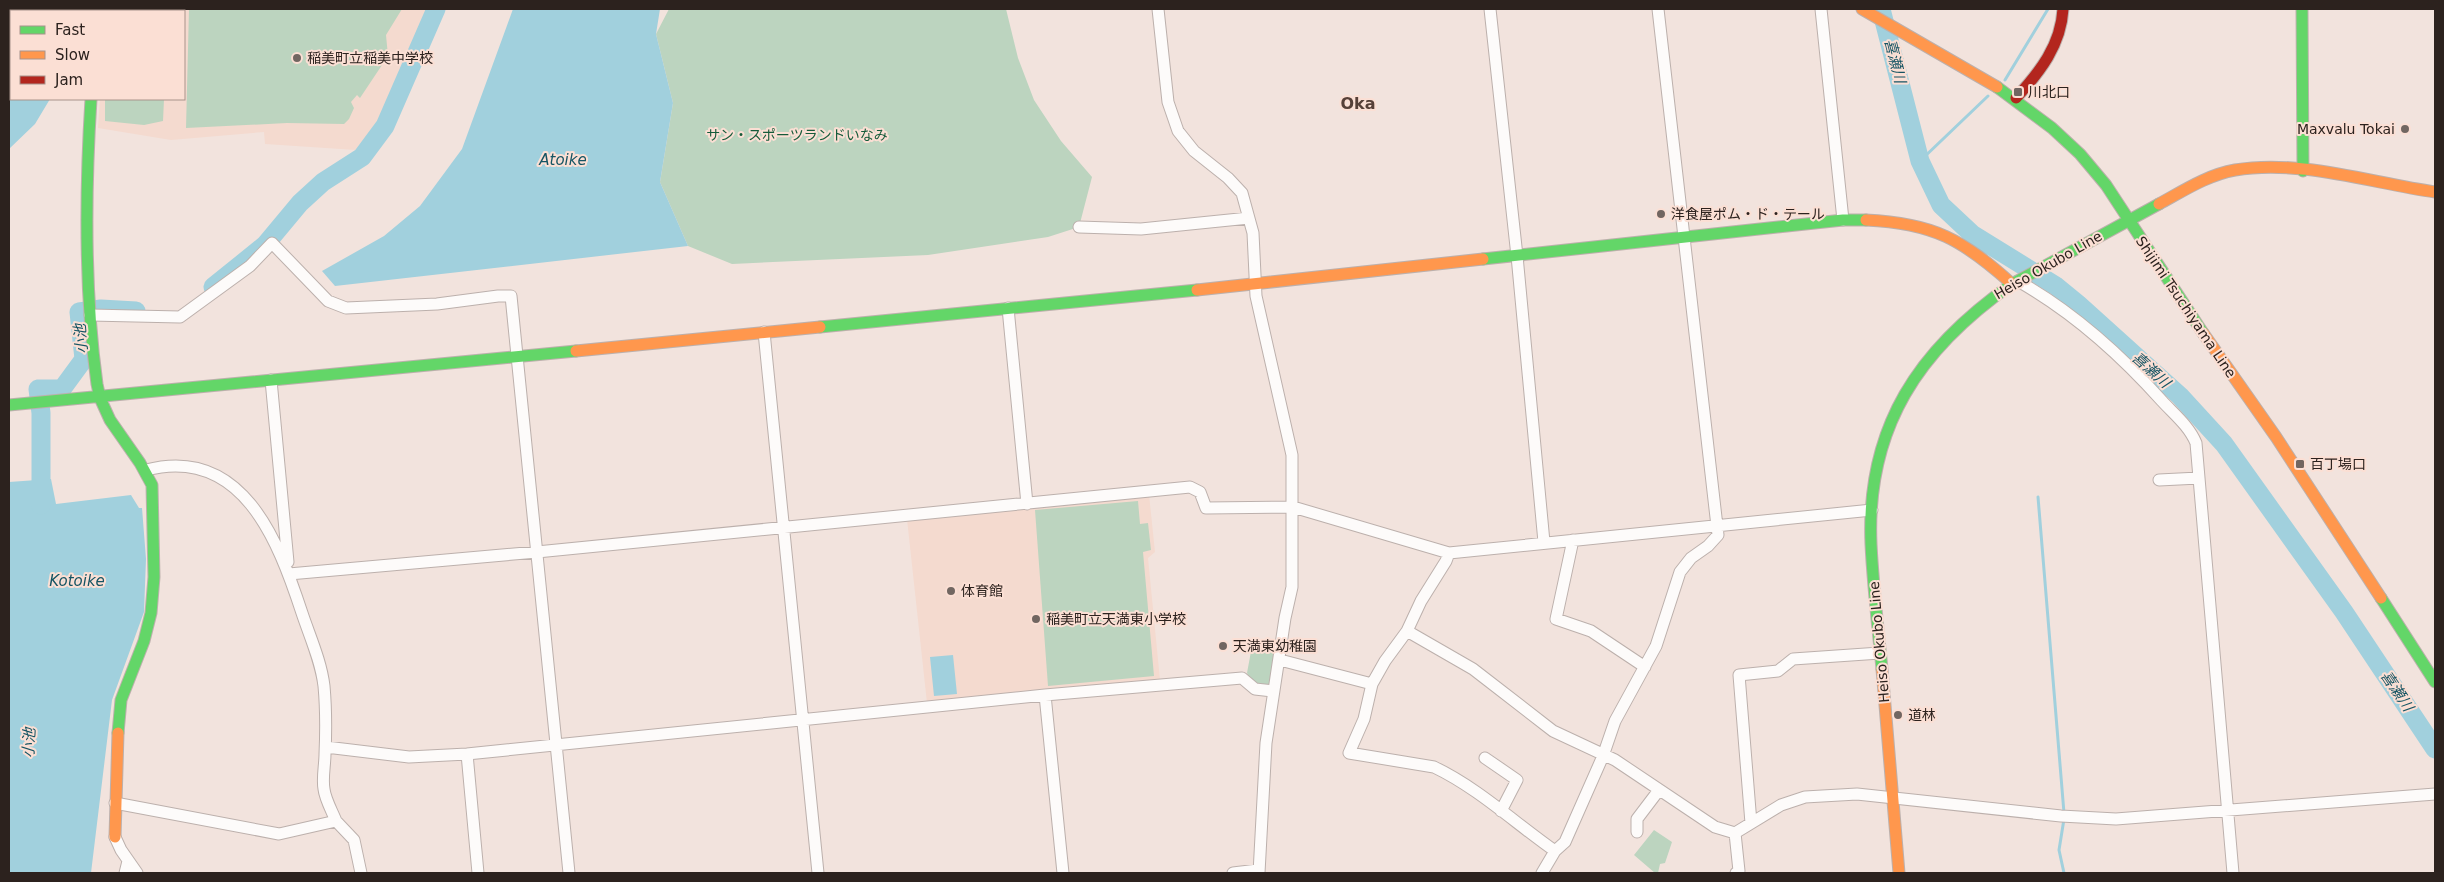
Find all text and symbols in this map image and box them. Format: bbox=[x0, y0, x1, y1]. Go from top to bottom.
legend bbox=[10, 10, 185, 100]
text: Fast bbox=[55, 21, 85, 39]
water label: 喜瀬川 bbox=[1881, 37, 1910, 87]
text: Slow bbox=[55, 46, 90, 64]
place label: 稲美町立稲美中学校 bbox=[307, 50, 433, 66]
marker: 稲美町立稲美中学校 bbox=[291, 52, 303, 64]
text: Jam bbox=[54, 71, 83, 89]
place label: 川北口 bbox=[2028, 84, 2070, 100]
marker: 川北口 bbox=[2012, 86, 2024, 98]
district label: Oka bbox=[1340, 94, 1376, 113]
place label: Maxvalu Tokai bbox=[2297, 121, 2395, 137]
marker: Maxvalu Tokai bbox=[2399, 123, 2411, 135]
park label: サン・スポーツランドいなみ bbox=[706, 127, 888, 143]
water label: Atoike bbox=[538, 151, 587, 169]
place label: 洋食屋ポム・ド・テール bbox=[1671, 206, 1825, 222]
marker: 洋食屋ポム・ド・テール bbox=[1655, 208, 1667, 220]
street label: Heiso Okubo Line bbox=[1991, 228, 2105, 302]
street label: Shijimi Tsuchiyama Line bbox=[2133, 233, 2239, 381]
water label: 小池 bbox=[71, 321, 91, 355]
water label: 喜瀬川 bbox=[2128, 348, 2175, 393]
place label: 百丁場口 bbox=[2310, 456, 2366, 472]
marker: 百丁場口 bbox=[2294, 458, 2306, 470]
water label: Kotoike bbox=[49, 572, 105, 590]
street label: Heiso Okubo Line bbox=[1866, 581, 1892, 703]
place label: 体育館 bbox=[961, 583, 1003, 599]
marker: 体育館 bbox=[945, 585, 957, 597]
place label: 稲美町立天満東小学校 bbox=[1046, 611, 1186, 627]
marker: 稲美町立天満東小学校 bbox=[1030, 613, 1042, 625]
place label: 天満東幼稚園 bbox=[1233, 638, 1317, 654]
marker: 天満東幼稚園 bbox=[1217, 640, 1229, 652]
water label: 喜瀬川 bbox=[2377, 667, 2418, 716]
place label: 道林 bbox=[1908, 707, 1936, 723]
marker: 道林 bbox=[1892, 709, 1904, 721]
water label: 小池 bbox=[19, 726, 39, 758]

